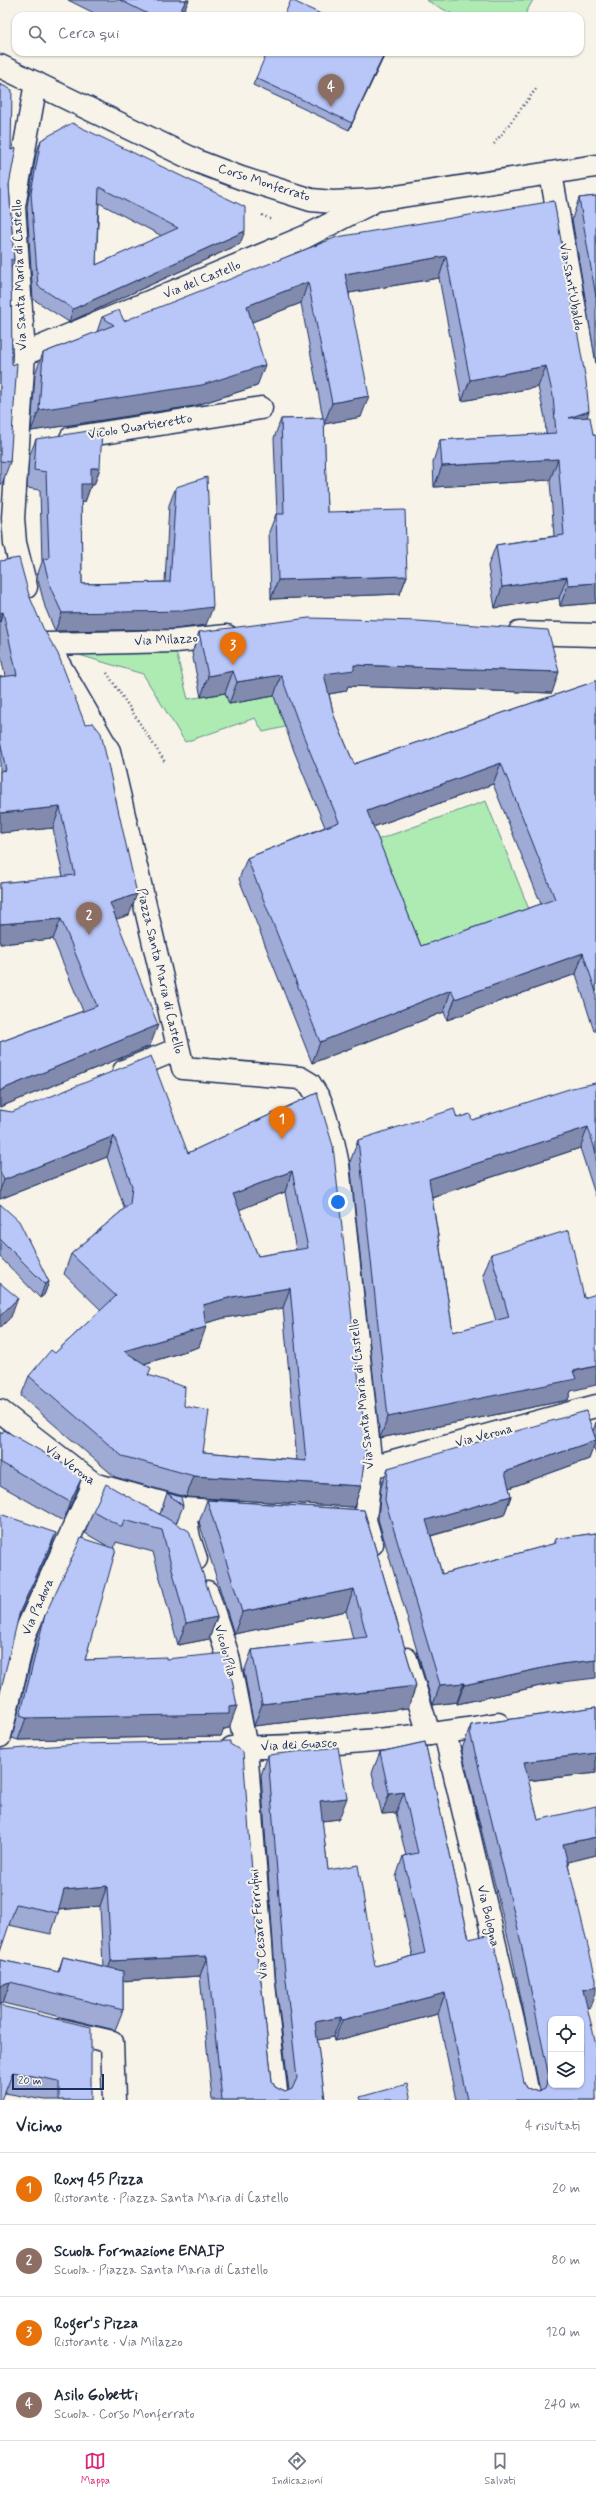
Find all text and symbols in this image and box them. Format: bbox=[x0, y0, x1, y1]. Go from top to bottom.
search box bbox=[12, 12, 584, 56]
icon: search bbox=[26, 23, 48, 45]
text: Cerca qui bbox=[58, 24, 119, 44]
pin: 4 bbox=[318, 74, 344, 107]
street label: Corso Monferrato bbox=[216, 160, 312, 206]
street label: Via Santa Maria di Castello bbox=[9, 199, 31, 351]
street label: Via Sant'Ubaldo bbox=[555, 242, 587, 332]
street label: Via del Castello bbox=[161, 257, 243, 303]
street label: Vicolo Quartieretto bbox=[87, 410, 194, 444]
street label: Via Milazzo bbox=[134, 630, 198, 650]
pin: 3 bbox=[220, 632, 246, 665]
street label: Piazza Santa Maria di Castello bbox=[133, 887, 187, 1055]
pin: 2 bbox=[76, 902, 102, 935]
pin: 1 bbox=[269, 1106, 295, 1139]
your location bbox=[328, 1192, 348, 1212]
street label: Via Santa Maria di Castello bbox=[346, 1318, 378, 1470]
street label: Via Verona bbox=[453, 1420, 515, 1452]
street label: Via Verona bbox=[41, 1441, 99, 1489]
street label: Via Padova bbox=[18, 1576, 58, 1638]
street label: Vicolo Pila bbox=[210, 1623, 240, 1679]
street label: Via dei Guasco bbox=[260, 1735, 338, 1755]
street label: Via Cesare Ferrufini bbox=[246, 1868, 272, 1980]
street label: Via Bologna bbox=[472, 1884, 503, 1949]
map controls bbox=[548, 2016, 584, 2088]
button: locate bbox=[548, 2016, 584, 2052]
button: layers bbox=[548, 2052, 584, 2088]
scale bar bbox=[12, 2072, 104, 2091]
text: 20 m bbox=[18, 2074, 41, 2088]
text: Vicino bbox=[16, 2115, 62, 2137]
text: 4 risultati bbox=[525, 2118, 580, 2135]
text: Roxy 45 Pizza bbox=[54, 2170, 143, 2190]
text: 1 bbox=[26, 2180, 32, 2197]
text: 20 m bbox=[552, 2180, 580, 2197]
text: Ristorante · Piazza Santa Maria di Castello bbox=[54, 2190, 289, 2207]
text: Scuola Formazione ENAIP bbox=[54, 2242, 224, 2262]
text: 2 bbox=[26, 2252, 32, 2269]
text: 80 m bbox=[551, 2252, 580, 2269]
text: Scuola · Piazza Santa Maria di Castello bbox=[54, 2262, 268, 2279]
text: Roger's Pizza bbox=[54, 2314, 138, 2334]
text: 3 bbox=[26, 2324, 32, 2341]
text: 120 m bbox=[546, 2324, 580, 2341]
text: Ristorante · Via Milazzo bbox=[54, 2334, 183, 2351]
text: Asilo Gobetti bbox=[54, 2386, 138, 2406]
text: 4 bbox=[25, 2396, 33, 2413]
text: 240 m bbox=[544, 2396, 580, 2413]
text: Scuola · Corso Monferrato bbox=[54, 2406, 195, 2423]
tab: Mappa bbox=[81, 2450, 110, 2488]
tab: Indicazioni bbox=[271, 2450, 323, 2488]
tab: Salvati bbox=[484, 2450, 515, 2488]

